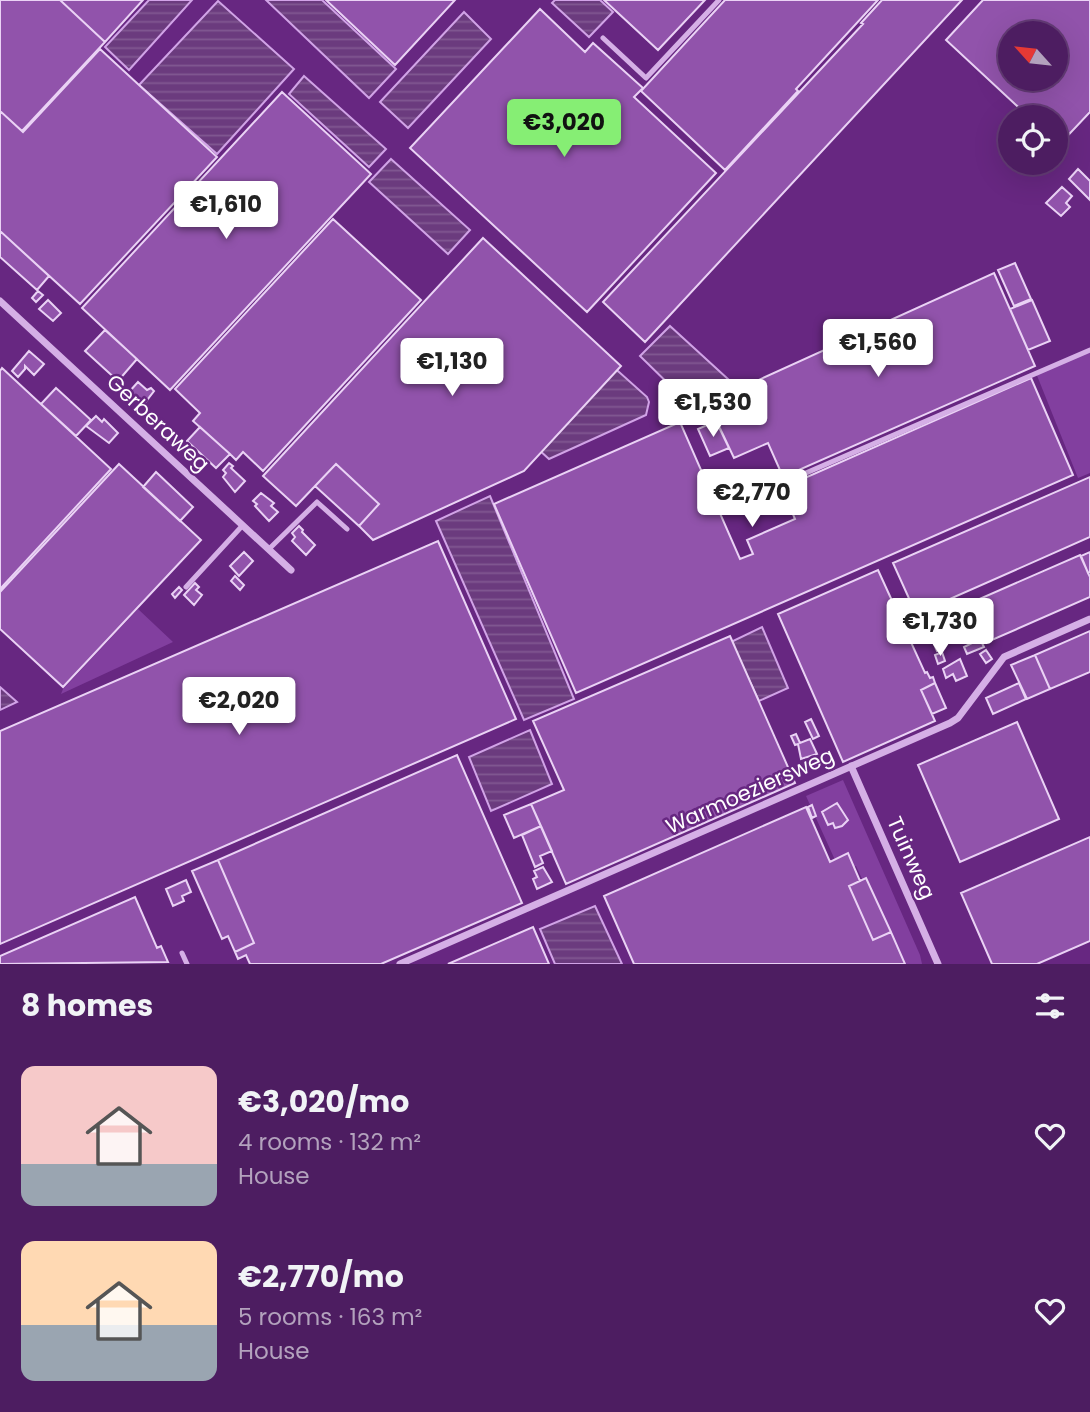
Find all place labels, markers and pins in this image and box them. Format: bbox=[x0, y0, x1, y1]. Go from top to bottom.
pin: €3,020 bbox=[507, 100, 621, 159]
pin: €1,610 bbox=[169, 182, 283, 241]
pin: €1,560 bbox=[821, 320, 935, 379]
pin: €1,130 bbox=[395, 338, 509, 398]
pin: €1,530 bbox=[656, 380, 770, 439]
pin: €2,770 bbox=[695, 470, 809, 529]
pin: €1,730 bbox=[883, 598, 997, 658]
pin: €2,020 bbox=[182, 678, 296, 737]

